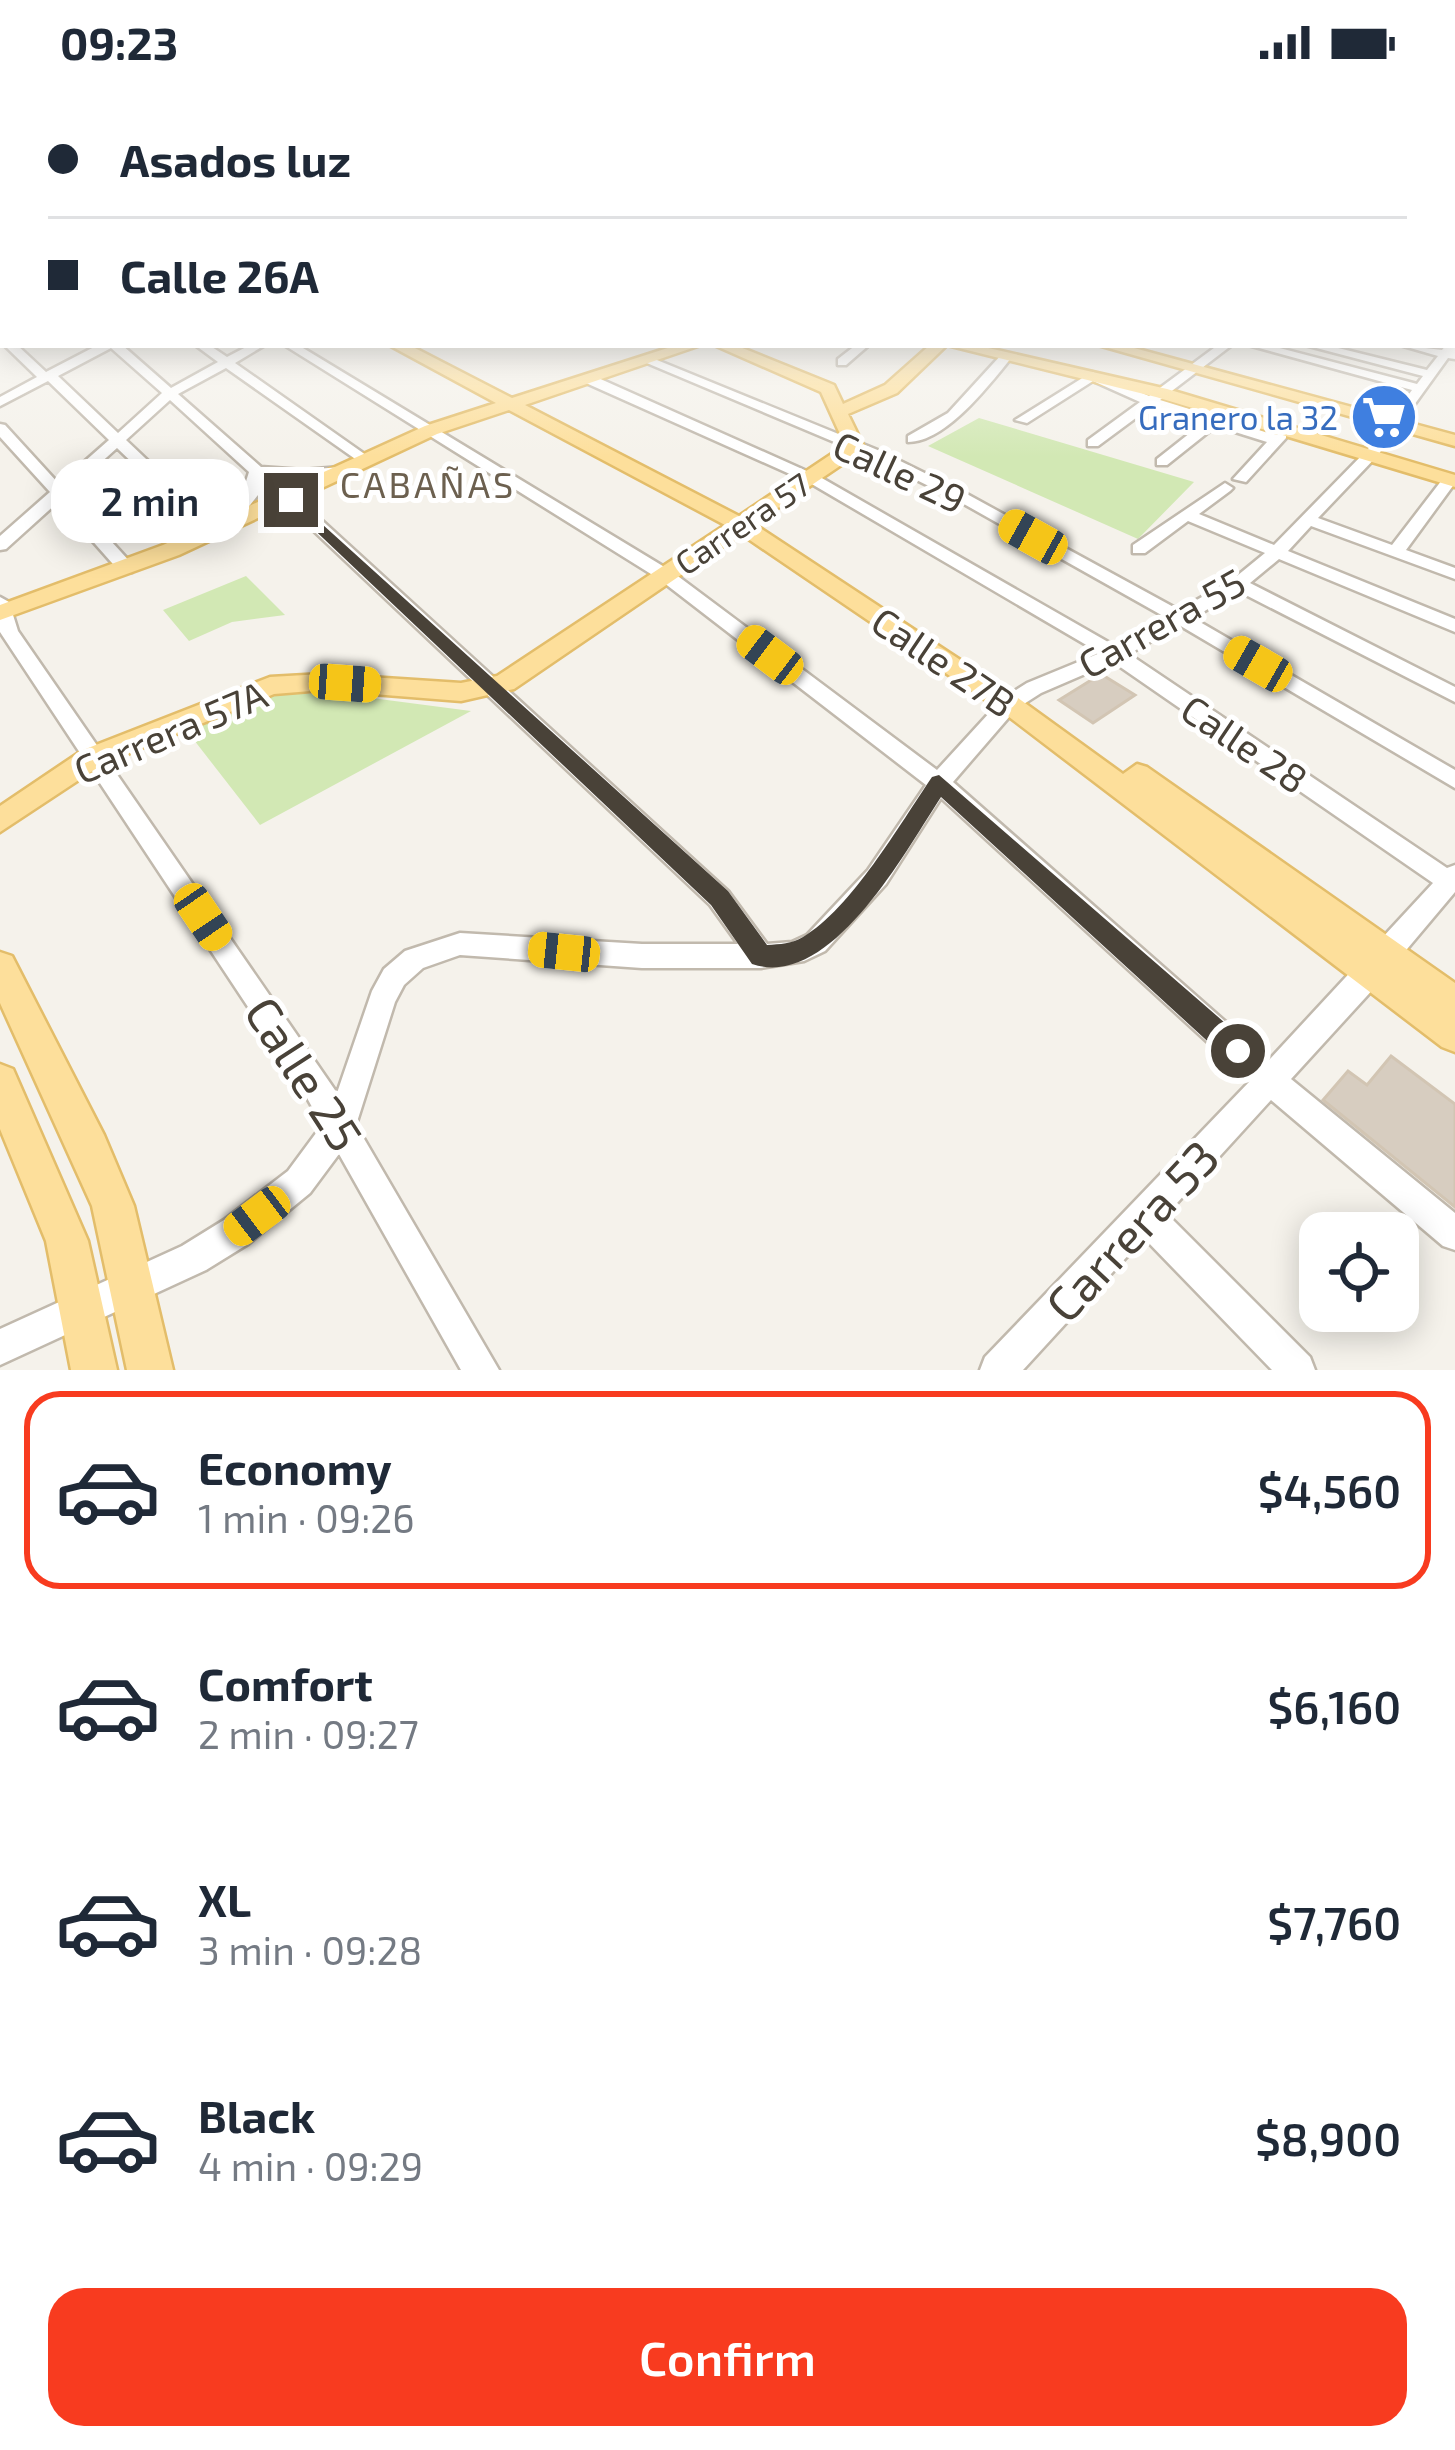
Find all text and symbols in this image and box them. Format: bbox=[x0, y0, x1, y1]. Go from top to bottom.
text: 09:23 bbox=[60, 15, 178, 69]
text: Asados luz bbox=[120, 132, 351, 186]
text: Calle 26A bbox=[120, 248, 319, 302]
supermarket icon: Granero la 32 bbox=[1349, 382, 1419, 452]
place label: Granero la 32 bbox=[1138, 397, 1338, 437]
street label: Calle 29 bbox=[826, 420, 974, 522]
callout: 2 min bbox=[51, 458, 249, 542]
district label: CABAÑAS bbox=[340, 462, 516, 505]
street label: Carrera 57 bbox=[667, 463, 817, 583]
route end bbox=[264, 473, 318, 527]
text: 2 min bbox=[101, 477, 199, 524]
car bbox=[993, 504, 1073, 570]
street label: Carrera 55 bbox=[1070, 557, 1252, 687]
street label: Calle 27B bbox=[863, 596, 1025, 726]
car bbox=[730, 619, 810, 691]
car bbox=[1218, 630, 1298, 698]
car bbox=[308, 663, 382, 703]
street label: Carrera 57A bbox=[67, 669, 273, 793]
street label: Calle 28 bbox=[1173, 684, 1317, 802]
car bbox=[168, 877, 238, 957]
car bbox=[526, 930, 602, 974]
street label: Calle 25 bbox=[234, 985, 376, 1161]
route start bbox=[1211, 1024, 1265, 1078]
street label: Carrera 53 bbox=[1033, 1128, 1229, 1332]
car bbox=[217, 1180, 297, 1252]
map controls bbox=[1299, 1212, 1419, 1332]
button: locate bbox=[1299, 1212, 1419, 1332]
icon: car bbox=[54, 1436, 162, 1544]
text: Economy bbox=[198, 1440, 392, 1494]
text: $4,560 bbox=[1258, 1463, 1401, 1517]
text: 1 min · 09:26 bbox=[198, 1494, 415, 1541]
icon: car bbox=[54, 1652, 162, 1760]
text: Comfort bbox=[198, 1656, 373, 1710]
text: $6,160 bbox=[1267, 1679, 1401, 1733]
text: 2 min · 09:27 bbox=[198, 1710, 419, 1757]
icon: car bbox=[54, 1868, 162, 1976]
text: XL bbox=[198, 1872, 251, 1926]
text: $7,760 bbox=[1267, 1895, 1401, 1949]
text: 3 min · 09:28 bbox=[198, 1926, 422, 1973]
icon: car bbox=[54, 2084, 162, 2192]
text: Black bbox=[198, 2088, 315, 2142]
text: $8,900 bbox=[1255, 2111, 1401, 2165]
text: 4 min · 09:29 bbox=[198, 2142, 423, 2189]
button: Confirm bbox=[48, 2288, 1407, 2426]

